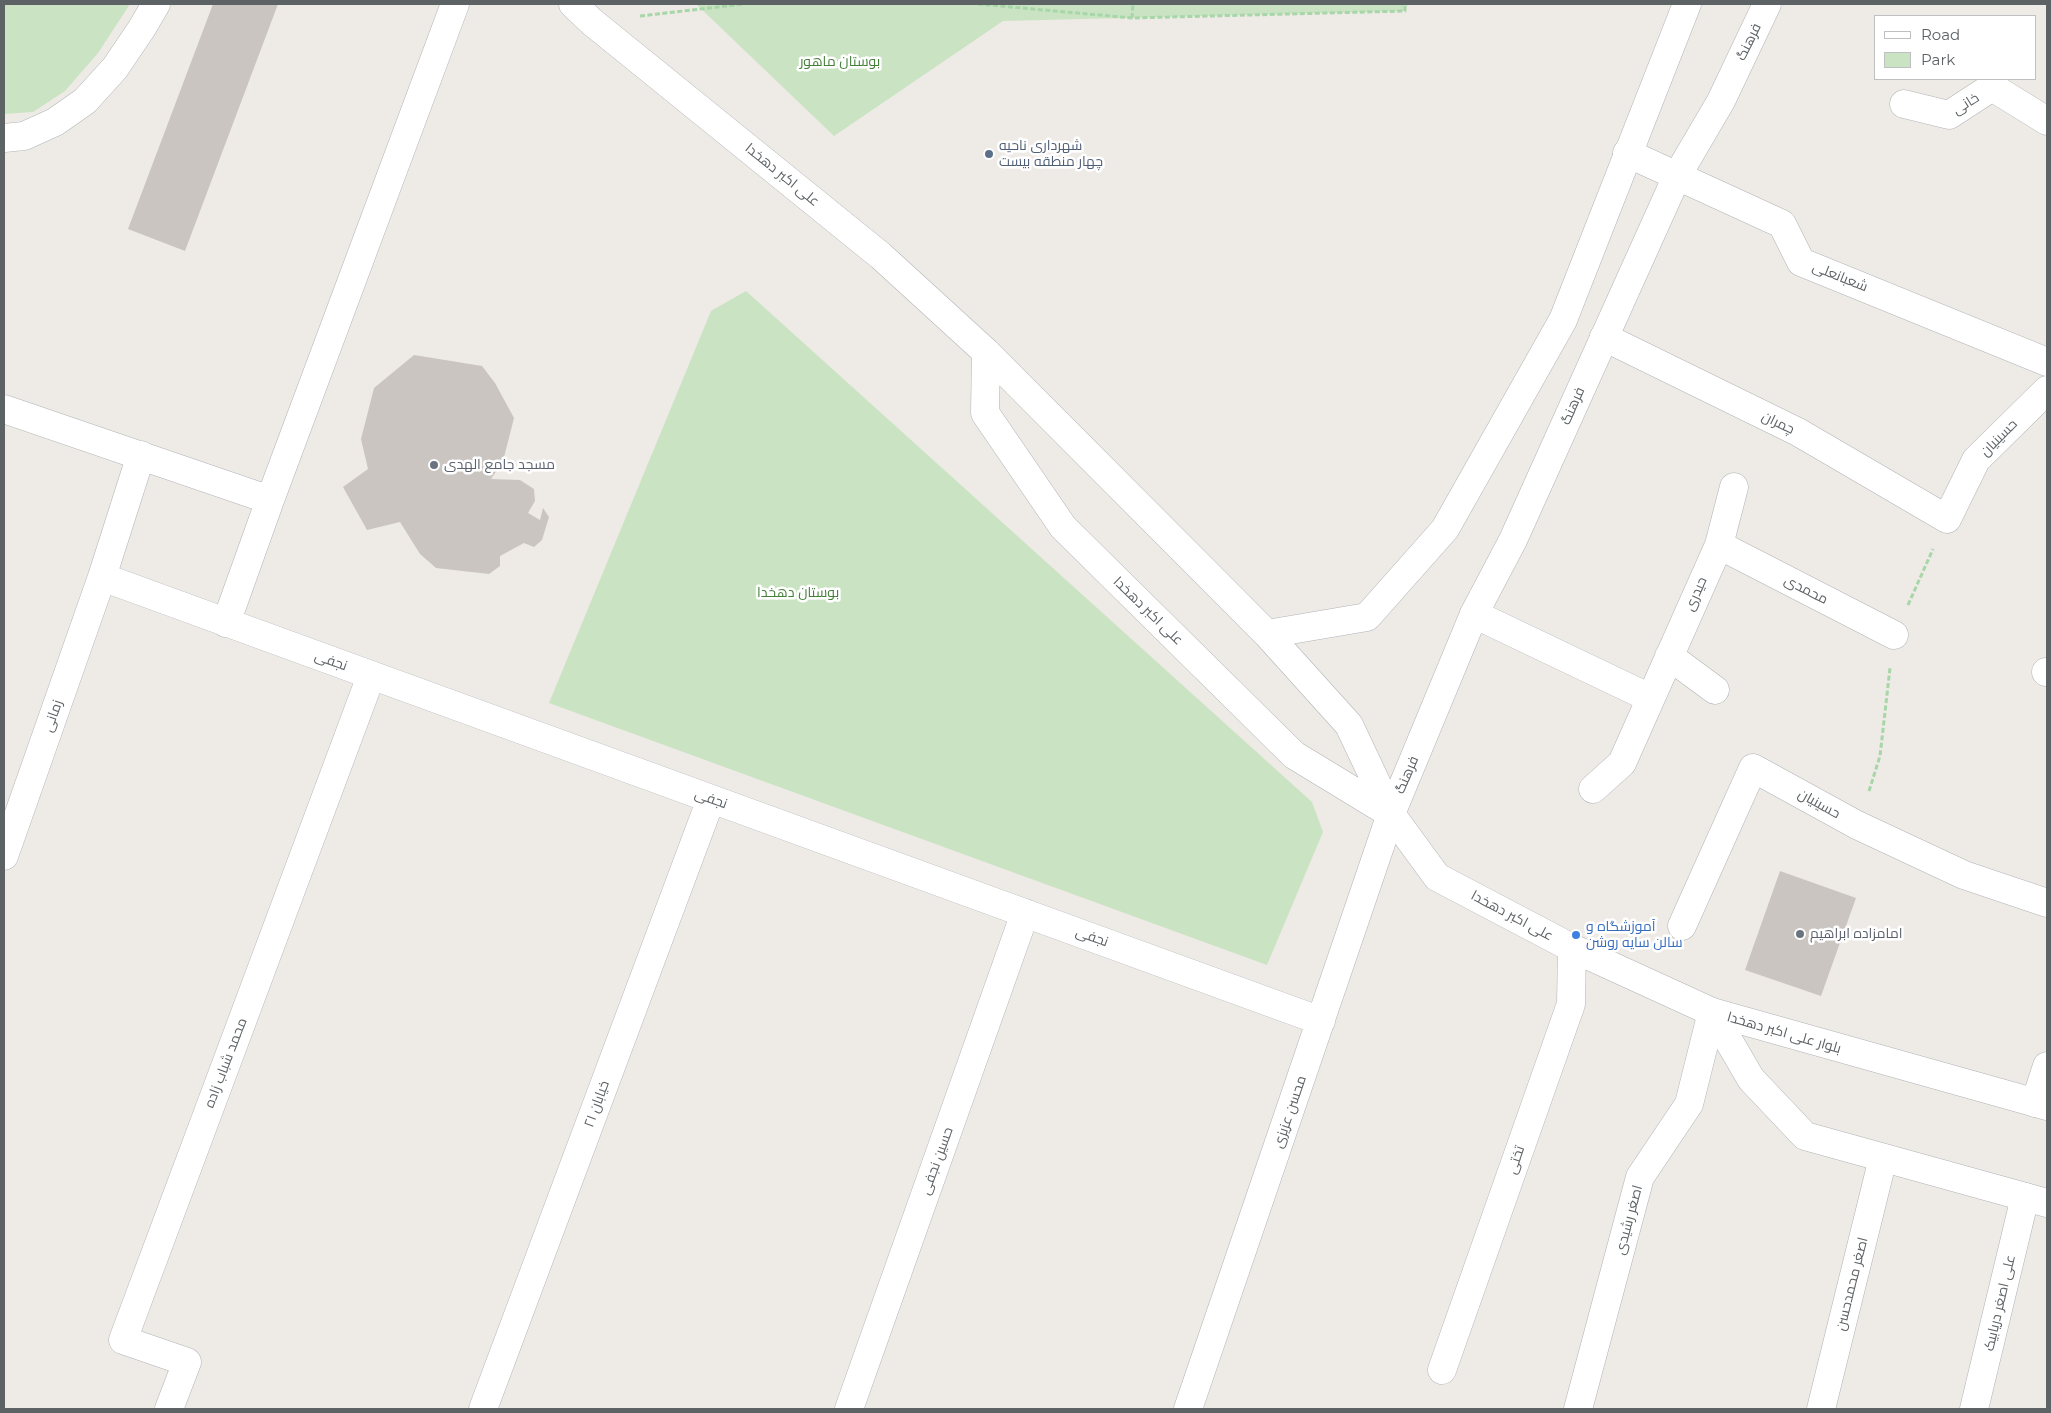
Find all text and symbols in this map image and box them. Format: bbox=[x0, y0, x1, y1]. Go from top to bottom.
legend bbox=[1874, 15, 2036, 80]
street label: فرهنگ bbox=[1733, 21, 1765, 63]
text: Road bbox=[1921, 25, 1960, 44]
text: Park bbox=[1921, 50, 1955, 69]
park label: بوستان ماهور bbox=[800, 54, 880, 70]
street label: خانی bbox=[1950, 89, 1982, 119]
place label: شهرداری ناحیه چهار منطقه بیست bbox=[999, 138, 1103, 170]
street label: علی اکبر دهخدا bbox=[741, 140, 823, 210]
marker: شهرداری ناحیه چهار منطقه بیست bbox=[983, 148, 995, 160]
street label: شعبانعلی bbox=[1810, 258, 1870, 296]
street label: فرهنگ bbox=[1557, 385, 1589, 427]
street label: چمران bbox=[1759, 408, 1797, 438]
street label: حسینیان bbox=[1977, 416, 2021, 460]
place label: مسجد جامع الهدی bbox=[444, 457, 555, 473]
marker: مسجد جامع الهدی bbox=[428, 459, 440, 471]
street label: محمدی bbox=[1781, 572, 1831, 608]
street label: علی اکبر دهخدا bbox=[1110, 573, 1186, 649]
street label: حیدری bbox=[1681, 574, 1711, 614]
park label: بوستان دهخدا bbox=[757, 585, 839, 601]
street label: نجفی bbox=[312, 647, 350, 675]
street label: زمانی bbox=[40, 698, 66, 734]
street label: فرهنگ bbox=[1392, 754, 1422, 796]
street label: نجفی bbox=[692, 785, 730, 813]
street label: حسینیان bbox=[1795, 786, 1843, 822]
street label: علی اکبر دهخدا bbox=[1468, 887, 1556, 945]
place label: آموزشگاه و سالن سایه روشن bbox=[1586, 919, 1683, 952]
street label: نجفی bbox=[1073, 923, 1111, 951]
place label: امامزاده ابراهیم bbox=[1810, 926, 1902, 942]
marker: امامزاده ابراهیم bbox=[1794, 928, 1806, 940]
marker: آموزشگاه و سالن سایه روشن bbox=[1570, 929, 1582, 941]
street label: بلوار علی اکبر دهخدا bbox=[1725, 1009, 1843, 1057]
street label: محمد شباب زاده bbox=[201, 1016, 251, 1110]
street label: محسن عزیزی bbox=[1270, 1074, 1310, 1150]
street label: خیابان ۲۱ bbox=[581, 1078, 613, 1130]
street label: حسین نجفی bbox=[917, 1125, 957, 1197]
street label: تختی bbox=[1503, 1144, 1529, 1176]
street label: اصغر رشیدی bbox=[1612, 1183, 1646, 1257]
street label: اصغر محمدحسن bbox=[1832, 1236, 1872, 1332]
street label: علی اصغر دریابیک bbox=[1981, 1253, 2019, 1353]

